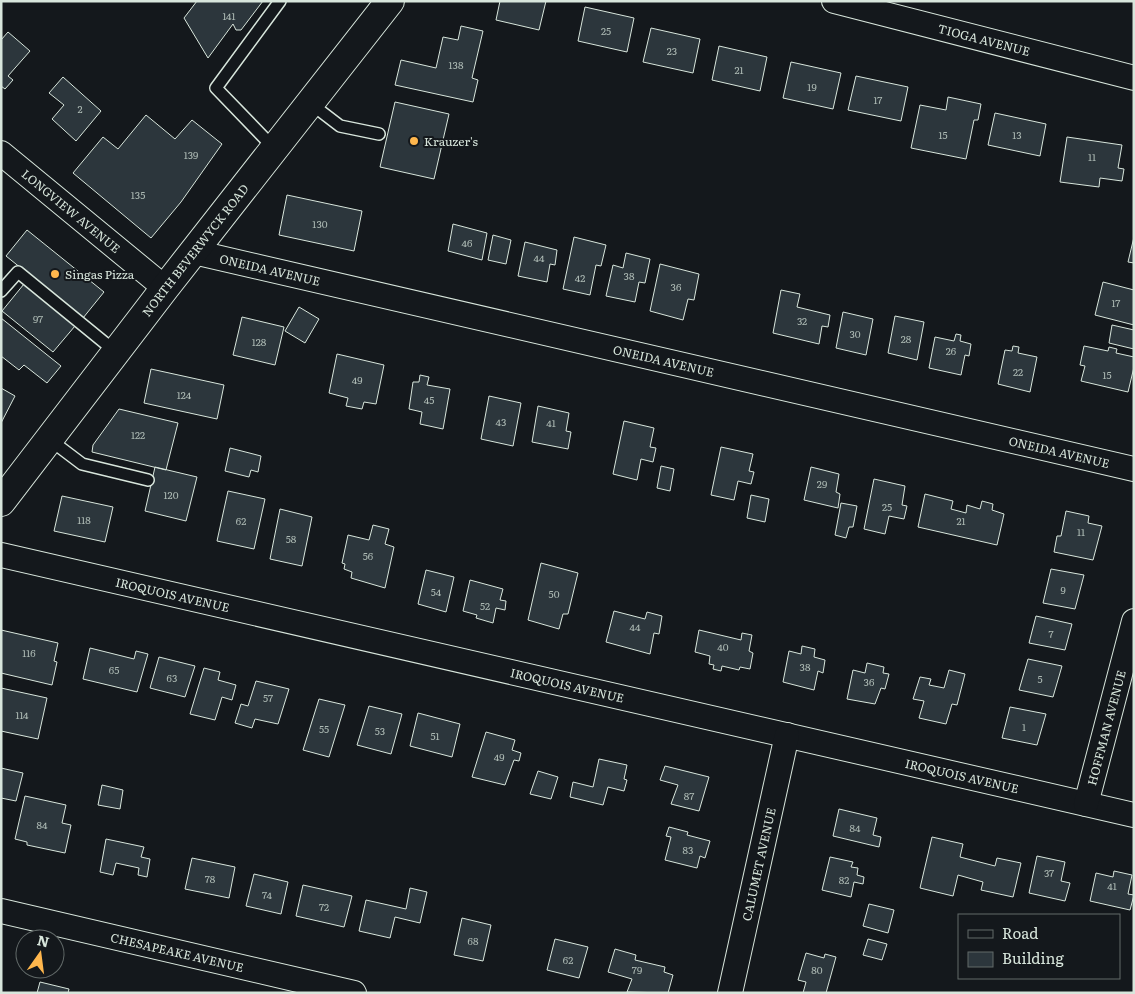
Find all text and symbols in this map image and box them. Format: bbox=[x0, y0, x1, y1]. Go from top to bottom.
house number: 141 bbox=[222, 8, 236, 23]
street label: TIOGA AVENUE bbox=[936, 19, 1033, 60]
house number: 25 bbox=[601, 23, 611, 38]
house number: 23 bbox=[667, 43, 677, 58]
house number: 138 bbox=[449, 57, 464, 72]
house number: 21 bbox=[734, 62, 744, 77]
house number: 19 bbox=[807, 79, 817, 94]
house number: 17 bbox=[874, 92, 882, 107]
house number: 2 bbox=[77, 101, 83, 116]
house number: 15 bbox=[938, 127, 948, 142]
house number: 13 bbox=[1012, 127, 1022, 142]
place label: Krauzer's bbox=[424, 132, 479, 150]
marker: Krauzer's bbox=[408, 135, 420, 147]
house number: 139 bbox=[184, 147, 198, 162]
house number: 11 bbox=[1088, 149, 1096, 164]
street label: LONGVIEW AVENUE bbox=[18, 165, 125, 257]
street label: NORTH BEVERWYCK ROAD bbox=[137, 180, 252, 320]
house number: 135 bbox=[131, 187, 145, 202]
house number: 130 bbox=[312, 216, 328, 231]
house number: 46 bbox=[462, 235, 473, 250]
street label: ONEIDA AVENUE bbox=[218, 249, 323, 290]
house number: 44 bbox=[533, 250, 545, 265]
place label: Singas Pizza bbox=[65, 265, 135, 283]
marker: Singas Pizza bbox=[49, 268, 61, 280]
house number: 38 bbox=[624, 268, 635, 283]
house number: 42 bbox=[575, 270, 585, 285]
house number: 36 bbox=[671, 279, 682, 294]
house number: 17 bbox=[1112, 295, 1120, 310]
house number: 97 bbox=[33, 311, 43, 326]
house number: 32 bbox=[797, 313, 807, 328]
house number: 30 bbox=[849, 326, 861, 341]
house number: 28 bbox=[901, 331, 912, 346]
house number: 128 bbox=[252, 334, 267, 349]
street label: ONEIDA AVENUE bbox=[611, 340, 716, 381]
house number: 26 bbox=[946, 343, 957, 358]
house number: 22 bbox=[1013, 364, 1023, 379]
house number: 15 bbox=[1102, 367, 1112, 382]
house number: 49 bbox=[352, 372, 362, 387]
house number: 124 bbox=[177, 387, 192, 402]
house number: 45 bbox=[424, 392, 434, 407]
house number: 43 bbox=[496, 414, 506, 429]
house number: 41 bbox=[546, 415, 556, 430]
house number: 122 bbox=[131, 427, 145, 442]
street label: ONEIDA AVENUE bbox=[1007, 431, 1112, 472]
house number: 29 bbox=[817, 476, 827, 491]
house number: 120 bbox=[164, 487, 179, 502]
house number: 25 bbox=[882, 499, 892, 514]
house number: 118 bbox=[77, 512, 91, 527]
house number: 62 bbox=[236, 513, 246, 528]
house number: 21 bbox=[956, 513, 966, 528]
house number: 11 bbox=[1077, 524, 1085, 539]
house number: 58 bbox=[286, 531, 297, 546]
house number: 56 bbox=[363, 548, 374, 563]
street label: IROQUOIS AVENUE bbox=[114, 573, 232, 616]
house number: 9 bbox=[1060, 582, 1066, 597]
house number: 54 bbox=[431, 584, 442, 599]
house number: 50 bbox=[549, 586, 560, 601]
house number: 52 bbox=[480, 598, 490, 613]
house number: 44 bbox=[629, 619, 641, 634]
house number: 7 bbox=[1048, 626, 1054, 641]
house number: 40 bbox=[717, 639, 729, 654]
house number: 116 bbox=[22, 645, 36, 660]
house number: 38 bbox=[800, 659, 811, 674]
house number: 65 bbox=[109, 662, 119, 677]
street label: IROQUOIS AVENUE bbox=[509, 663, 626, 707]
street label: HOFFMAN AVENUE bbox=[1082, 668, 1130, 787]
house number: 63 bbox=[167, 670, 177, 685]
house number: 5 bbox=[1037, 671, 1043, 686]
house number: 36 bbox=[864, 674, 875, 689]
house number: 57 bbox=[263, 690, 273, 705]
house number: 114 bbox=[15, 707, 29, 722]
house number: 1 bbox=[1022, 719, 1026, 734]
house number: 55 bbox=[319, 721, 329, 736]
house number: 53 bbox=[375, 723, 385, 738]
house number: 51 bbox=[430, 728, 440, 743]
house number: 49 bbox=[494, 749, 504, 764]
street label: IROQUOIS AVENUE bbox=[903, 754, 1021, 797]
house number: 87 bbox=[684, 788, 694, 803]
street label: CALUMET AVENUE bbox=[737, 805, 780, 923]
house number: 84 bbox=[36, 817, 48, 832]
house number: 84 bbox=[849, 820, 861, 835]
house number: 83 bbox=[683, 842, 693, 857]
house number: 37 bbox=[1044, 865, 1054, 880]
house number: 78 bbox=[205, 871, 216, 886]
house number: 82 bbox=[839, 872, 849, 887]
house number: 41 bbox=[1107, 878, 1117, 893]
house number: 74 bbox=[262, 887, 272, 902]
house number: 72 bbox=[319, 899, 329, 914]
legend bbox=[958, 914, 1120, 979]
text: Road bbox=[1002, 921, 1038, 944]
street label: CHESAPEAKE AVENUE bbox=[109, 928, 246, 976]
north arrow bbox=[15, 929, 65, 979]
text: N bbox=[35, 929, 52, 952]
house number: 68 bbox=[468, 933, 479, 948]
text: Building bbox=[1002, 946, 1064, 969]
house number: 62 bbox=[563, 952, 573, 967]
house number: 79 bbox=[632, 962, 642, 977]
house number: 80 bbox=[811, 962, 823, 977]

